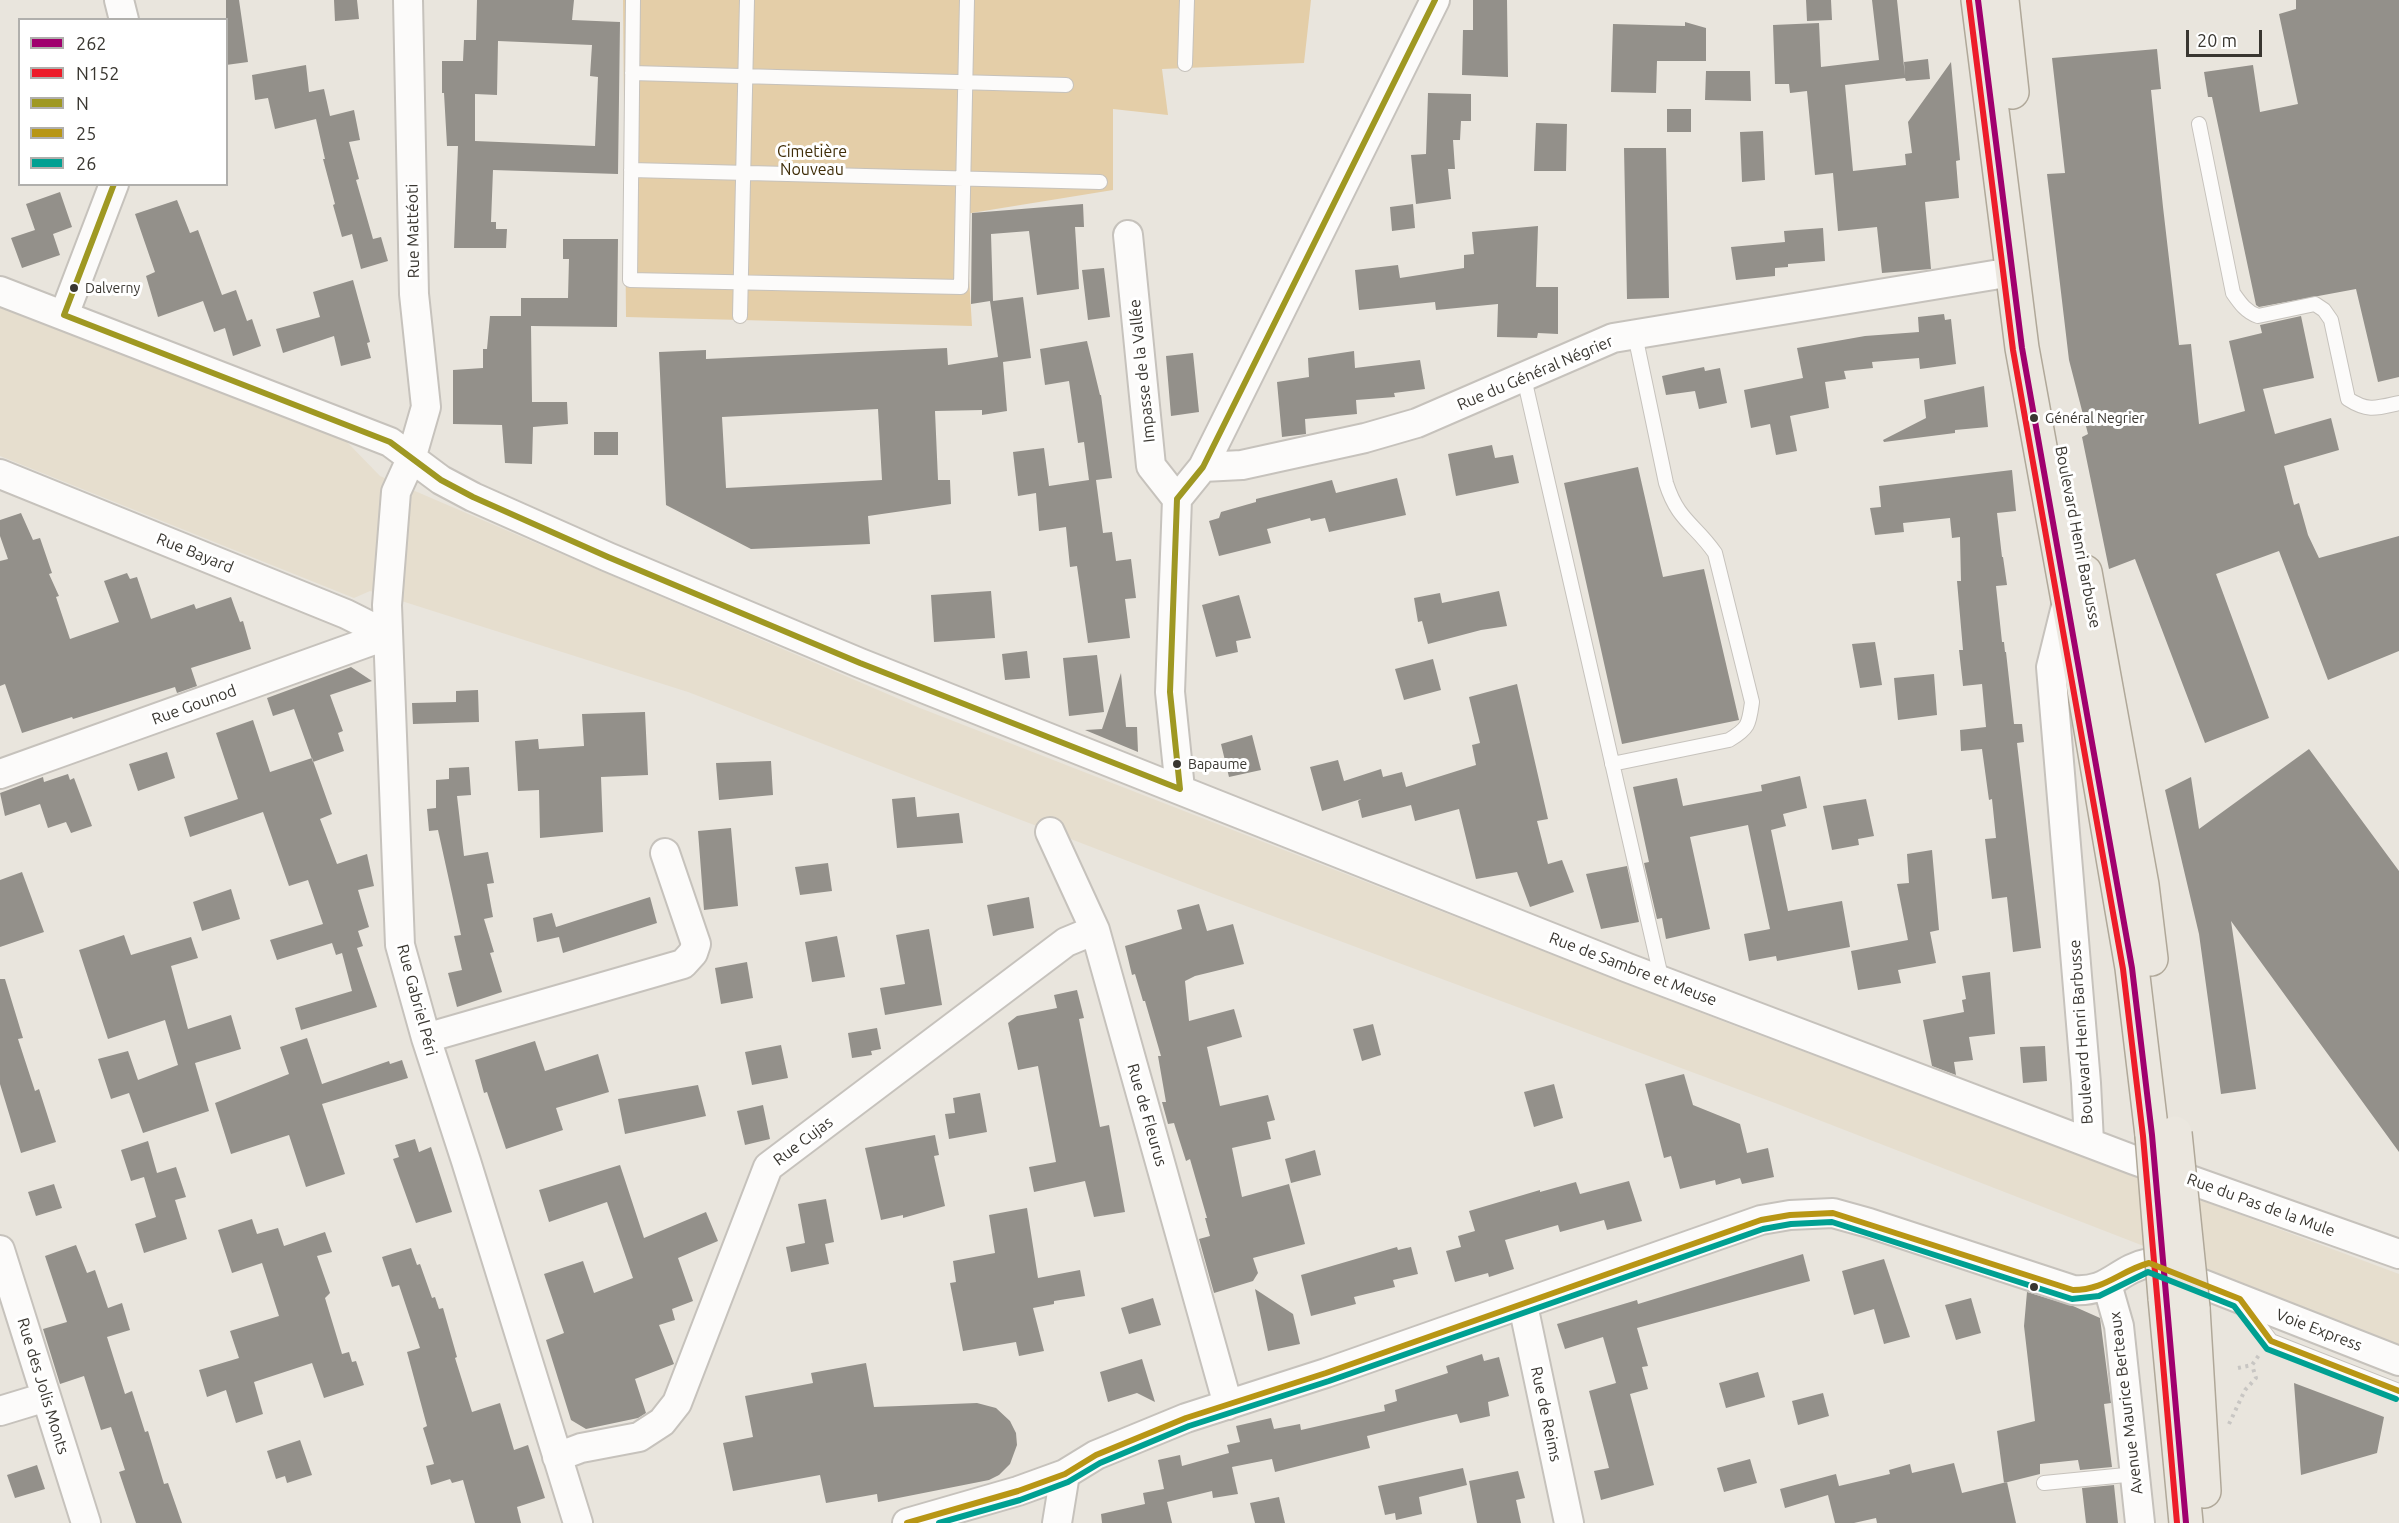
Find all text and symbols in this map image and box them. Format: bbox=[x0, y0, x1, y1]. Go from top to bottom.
legend bbox=[18, 18, 228, 186]
scale bar bbox=[2189, 18, 2266, 56]
text: 20 m bbox=[2197, 30, 2237, 50]
text: 262 bbox=[76, 33, 106, 53]
text: N152 bbox=[76, 63, 119, 83]
text: N bbox=[76, 93, 89, 113]
text: 25 bbox=[76, 123, 96, 143]
park label: Cimetière Nouveau bbox=[777, 142, 847, 180]
text: 26 bbox=[76, 153, 96, 173]
street label: Rue Mattéoti bbox=[403, 184, 423, 278]
place label: Dalverny bbox=[85, 280, 140, 296]
marker: Dalverny bbox=[68, 282, 80, 294]
street label: Impasse de la Vallée bbox=[1125, 298, 1159, 444]
street label: Rue du Général Négrier bbox=[1454, 331, 1616, 415]
place label: Général Negrier bbox=[2045, 410, 2145, 426]
marker: Général Negrier bbox=[2028, 412, 2040, 424]
street label: Boulevard Henri Barbusse bbox=[2051, 444, 2105, 630]
street label: Rue Bayard bbox=[154, 529, 236, 577]
street label: Rue Gounod bbox=[149, 681, 239, 729]
place label: Bapaume bbox=[1188, 756, 1247, 772]
marker: Bapaume bbox=[1171, 758, 1183, 770]
street label: Rue de Sambre et Meuse bbox=[1546, 928, 1720, 1010]
street label: Boulevard Henri Barbusse bbox=[2065, 939, 2097, 1125]
street label: Rue Gabriel Péri bbox=[393, 942, 441, 1058]
street label: Rue de Fleurus bbox=[1123, 1061, 1171, 1169]
street label: Rue Cujas bbox=[769, 1112, 837, 1170]
street label: Rue du Pas de la Mule bbox=[2184, 1169, 2338, 1241]
unlabelled marker bbox=[2028, 1281, 2040, 1293]
street label: Voie Express bbox=[2273, 1305, 2365, 1355]
street label: Avenue Maurice Berteaux bbox=[2105, 1310, 2147, 1496]
street label: Rue des Jolis Monts bbox=[13, 1315, 73, 1457]
street label: Rue de Reims bbox=[1527, 1365, 1565, 1463]

